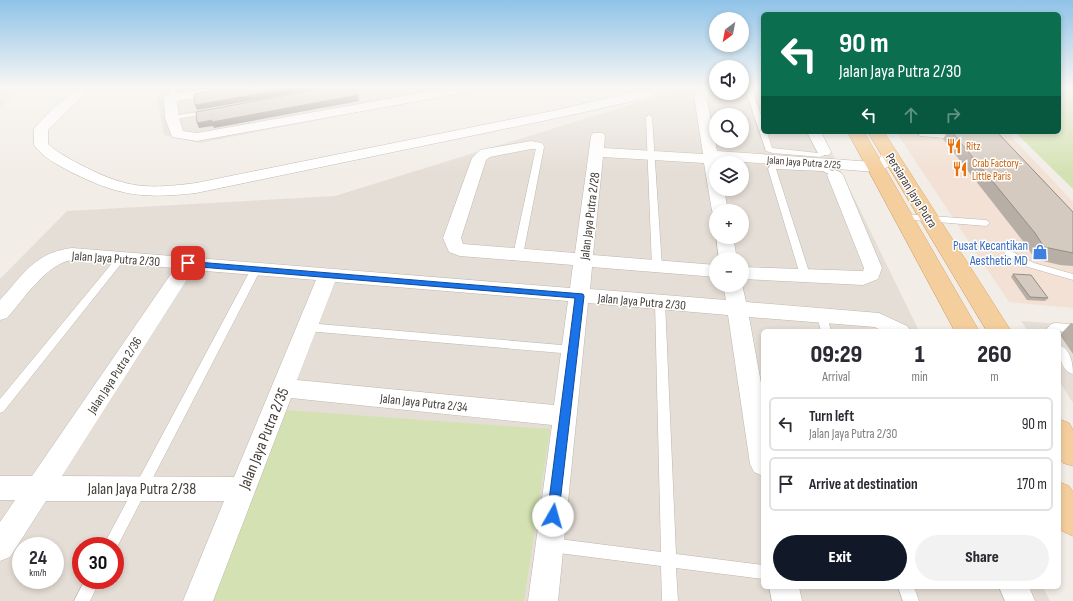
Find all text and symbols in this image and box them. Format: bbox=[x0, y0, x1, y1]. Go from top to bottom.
north arrow bbox=[709, 12, 749, 52]
map controls bbox=[709, 12, 749, 292]
text: 90 m bbox=[839, 27, 889, 60]
icon: left bbox=[773, 28, 825, 80]
button: sound bbox=[709, 60, 749, 100]
text: Jalan Jaya Putra 2/30 bbox=[839, 61, 961, 82]
icon: left bbox=[858, 104, 880, 126]
icon: ahead bbox=[900, 104, 922, 126]
icon: right bbox=[942, 104, 964, 126]
button: search bbox=[709, 108, 749, 148]
restaurant icon: Ritz bbox=[945, 137, 963, 155]
place label: Ritz bbox=[966, 140, 981, 153]
street label: Persiaran Jaya Putra bbox=[882, 150, 941, 231]
street label: Jalan Jaya Putra 2/25 bbox=[766, 153, 841, 172]
button: layers bbox=[709, 156, 749, 196]
place label: Crab Factory- Little Paris bbox=[972, 157, 1023, 183]
restaurant icon: Crab Factory- Little Paris bbox=[951, 160, 969, 178]
street label: Jalan Jaya Putra 2/28 bbox=[577, 171, 603, 262]
button: + bbox=[709, 204, 749, 244]
place label: Pusat Kecantikan Aesthetic MD bbox=[953, 238, 1028, 269]
shop icon: Pusat Kecantikan Aesthetic MD bbox=[1031, 243, 1049, 261]
pin bbox=[171, 246, 205, 280]
street label: Jalan Jaya Putra 2/30 bbox=[70, 248, 161, 270]
icon: arrive bbox=[177, 252, 199, 274]
button: − bbox=[709, 252, 749, 292]
street label: Jalan Jaya Putra 2/30 bbox=[596, 290, 687, 314]
street label: Jalan Jaya Putra 2/36 bbox=[84, 334, 146, 418]
text: 09:29 bbox=[810, 340, 862, 369]
text: 1 bbox=[915, 340, 925, 369]
text: 260 bbox=[977, 340, 1012, 369]
text: Arrival bbox=[822, 369, 850, 385]
text: min bbox=[912, 369, 928, 385]
text: m bbox=[990, 369, 999, 385]
street label: Jalan Jaya Putra 2/35 bbox=[235, 385, 293, 493]
street label: Jalan Jaya Putra 2/34 bbox=[378, 390, 469, 416]
text: Turn left bbox=[809, 407, 854, 426]
icon: left bbox=[775, 413, 797, 435]
text: 90 m bbox=[1022, 415, 1047, 434]
text: Jalan Jaya Putra 2/30 bbox=[809, 426, 897, 442]
icon: arrive bbox=[775, 473, 797, 495]
text: Arrive at destination bbox=[809, 475, 918, 494]
text: 170 m bbox=[1017, 475, 1047, 494]
street label: Jalan Jaya Putra 2/38 bbox=[87, 480, 196, 499]
position arrow bbox=[532, 495, 574, 537]
button: Exit bbox=[773, 535, 907, 581]
button: Share bbox=[915, 535, 1049, 581]
speed limit sign: 30 bbox=[72, 537, 124, 589]
text: 24 bbox=[29, 546, 47, 570]
text: km/h bbox=[29, 567, 47, 579]

